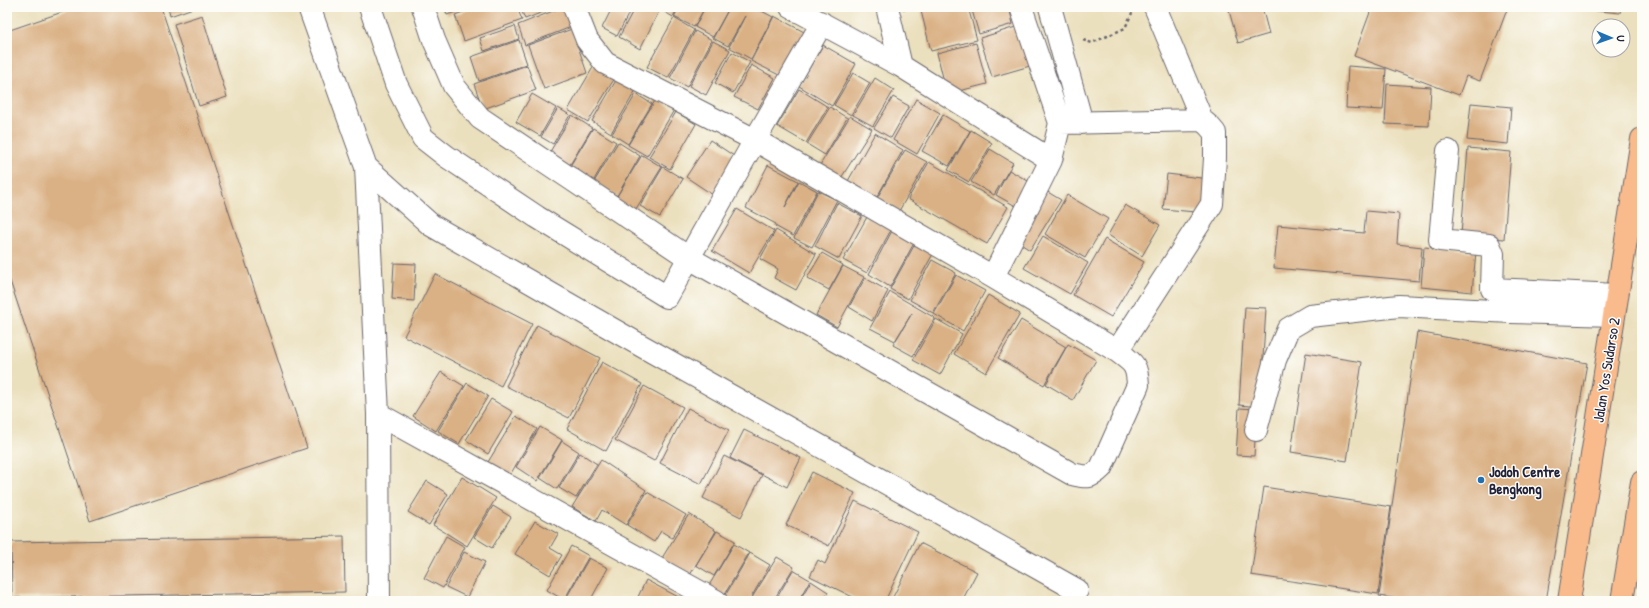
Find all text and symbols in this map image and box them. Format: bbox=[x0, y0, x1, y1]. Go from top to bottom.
north arrow bbox=[1591, 18, 1631, 58]
text: U bbox=[1614, 35, 1628, 42]
street label: Jalan Yos Sudarso 2 bbox=[1587, 316, 1625, 424]
place label: Jodoh Centre Bengkong bbox=[1489, 461, 1560, 500]
marker: Jodoh Centre Bengkong bbox=[1476, 475, 1486, 485]

